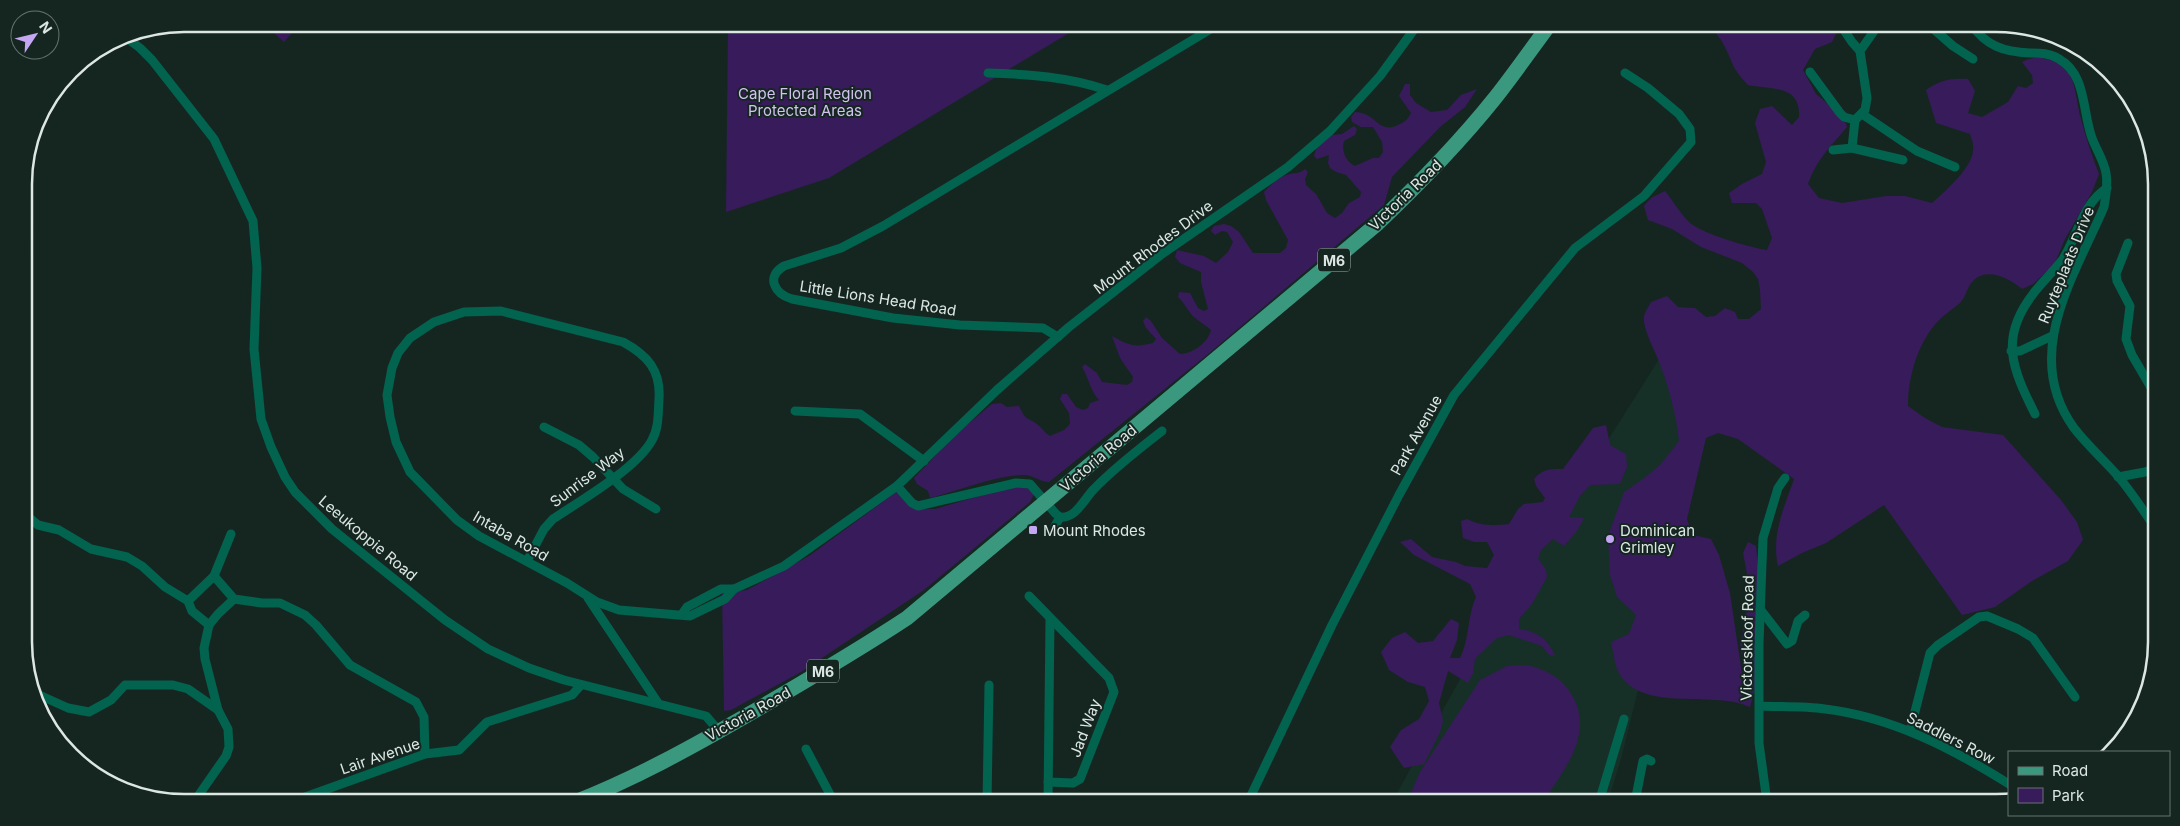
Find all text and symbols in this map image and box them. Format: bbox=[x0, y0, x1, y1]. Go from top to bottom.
north arrow bbox=[10, 10, 60, 60]
text: N bbox=[36, 18, 56, 37]
park label: Cape Floral Region Protected Areas bbox=[738, 84, 872, 120]
street label: Victoria Road bbox=[1364, 155, 1446, 235]
street label: Mount Rhodes Drive bbox=[1090, 196, 1216, 298]
street label: Ruyteplaats Drive bbox=[2034, 204, 2098, 326]
road number: M6 bbox=[1318, 248, 1350, 272]
street label: Little Lions Head Road bbox=[798, 276, 958, 320]
street label: Park Avenue bbox=[1386, 391, 1446, 479]
street label: Victoria Road bbox=[1056, 420, 1140, 496]
street label: Sunrise Way bbox=[546, 442, 628, 511]
street label: Leeukoppie Road bbox=[315, 491, 421, 585]
street label: Intaba Road bbox=[470, 507, 552, 565]
place label: Mount Rhodes bbox=[1043, 521, 1146, 540]
place label: Dominican Grimley bbox=[1620, 521, 1695, 557]
marker: Mount Rhodes bbox=[1027, 524, 1039, 536]
marker: Dominican Grimley bbox=[1604, 533, 1616, 545]
street label: Victorskloof Road bbox=[1736, 575, 1758, 701]
road number: M6 bbox=[807, 659, 839, 682]
street label: Victoria Road bbox=[702, 683, 794, 745]
street label: Jad Way bbox=[1065, 696, 1105, 760]
street label: Saddlers Row bbox=[1903, 708, 1999, 768]
street label: Lair Avenue bbox=[338, 733, 422, 779]
legend bbox=[2008, 751, 2170, 816]
text: Road bbox=[2052, 761, 2088, 780]
text: Park bbox=[2052, 786, 2085, 805]

